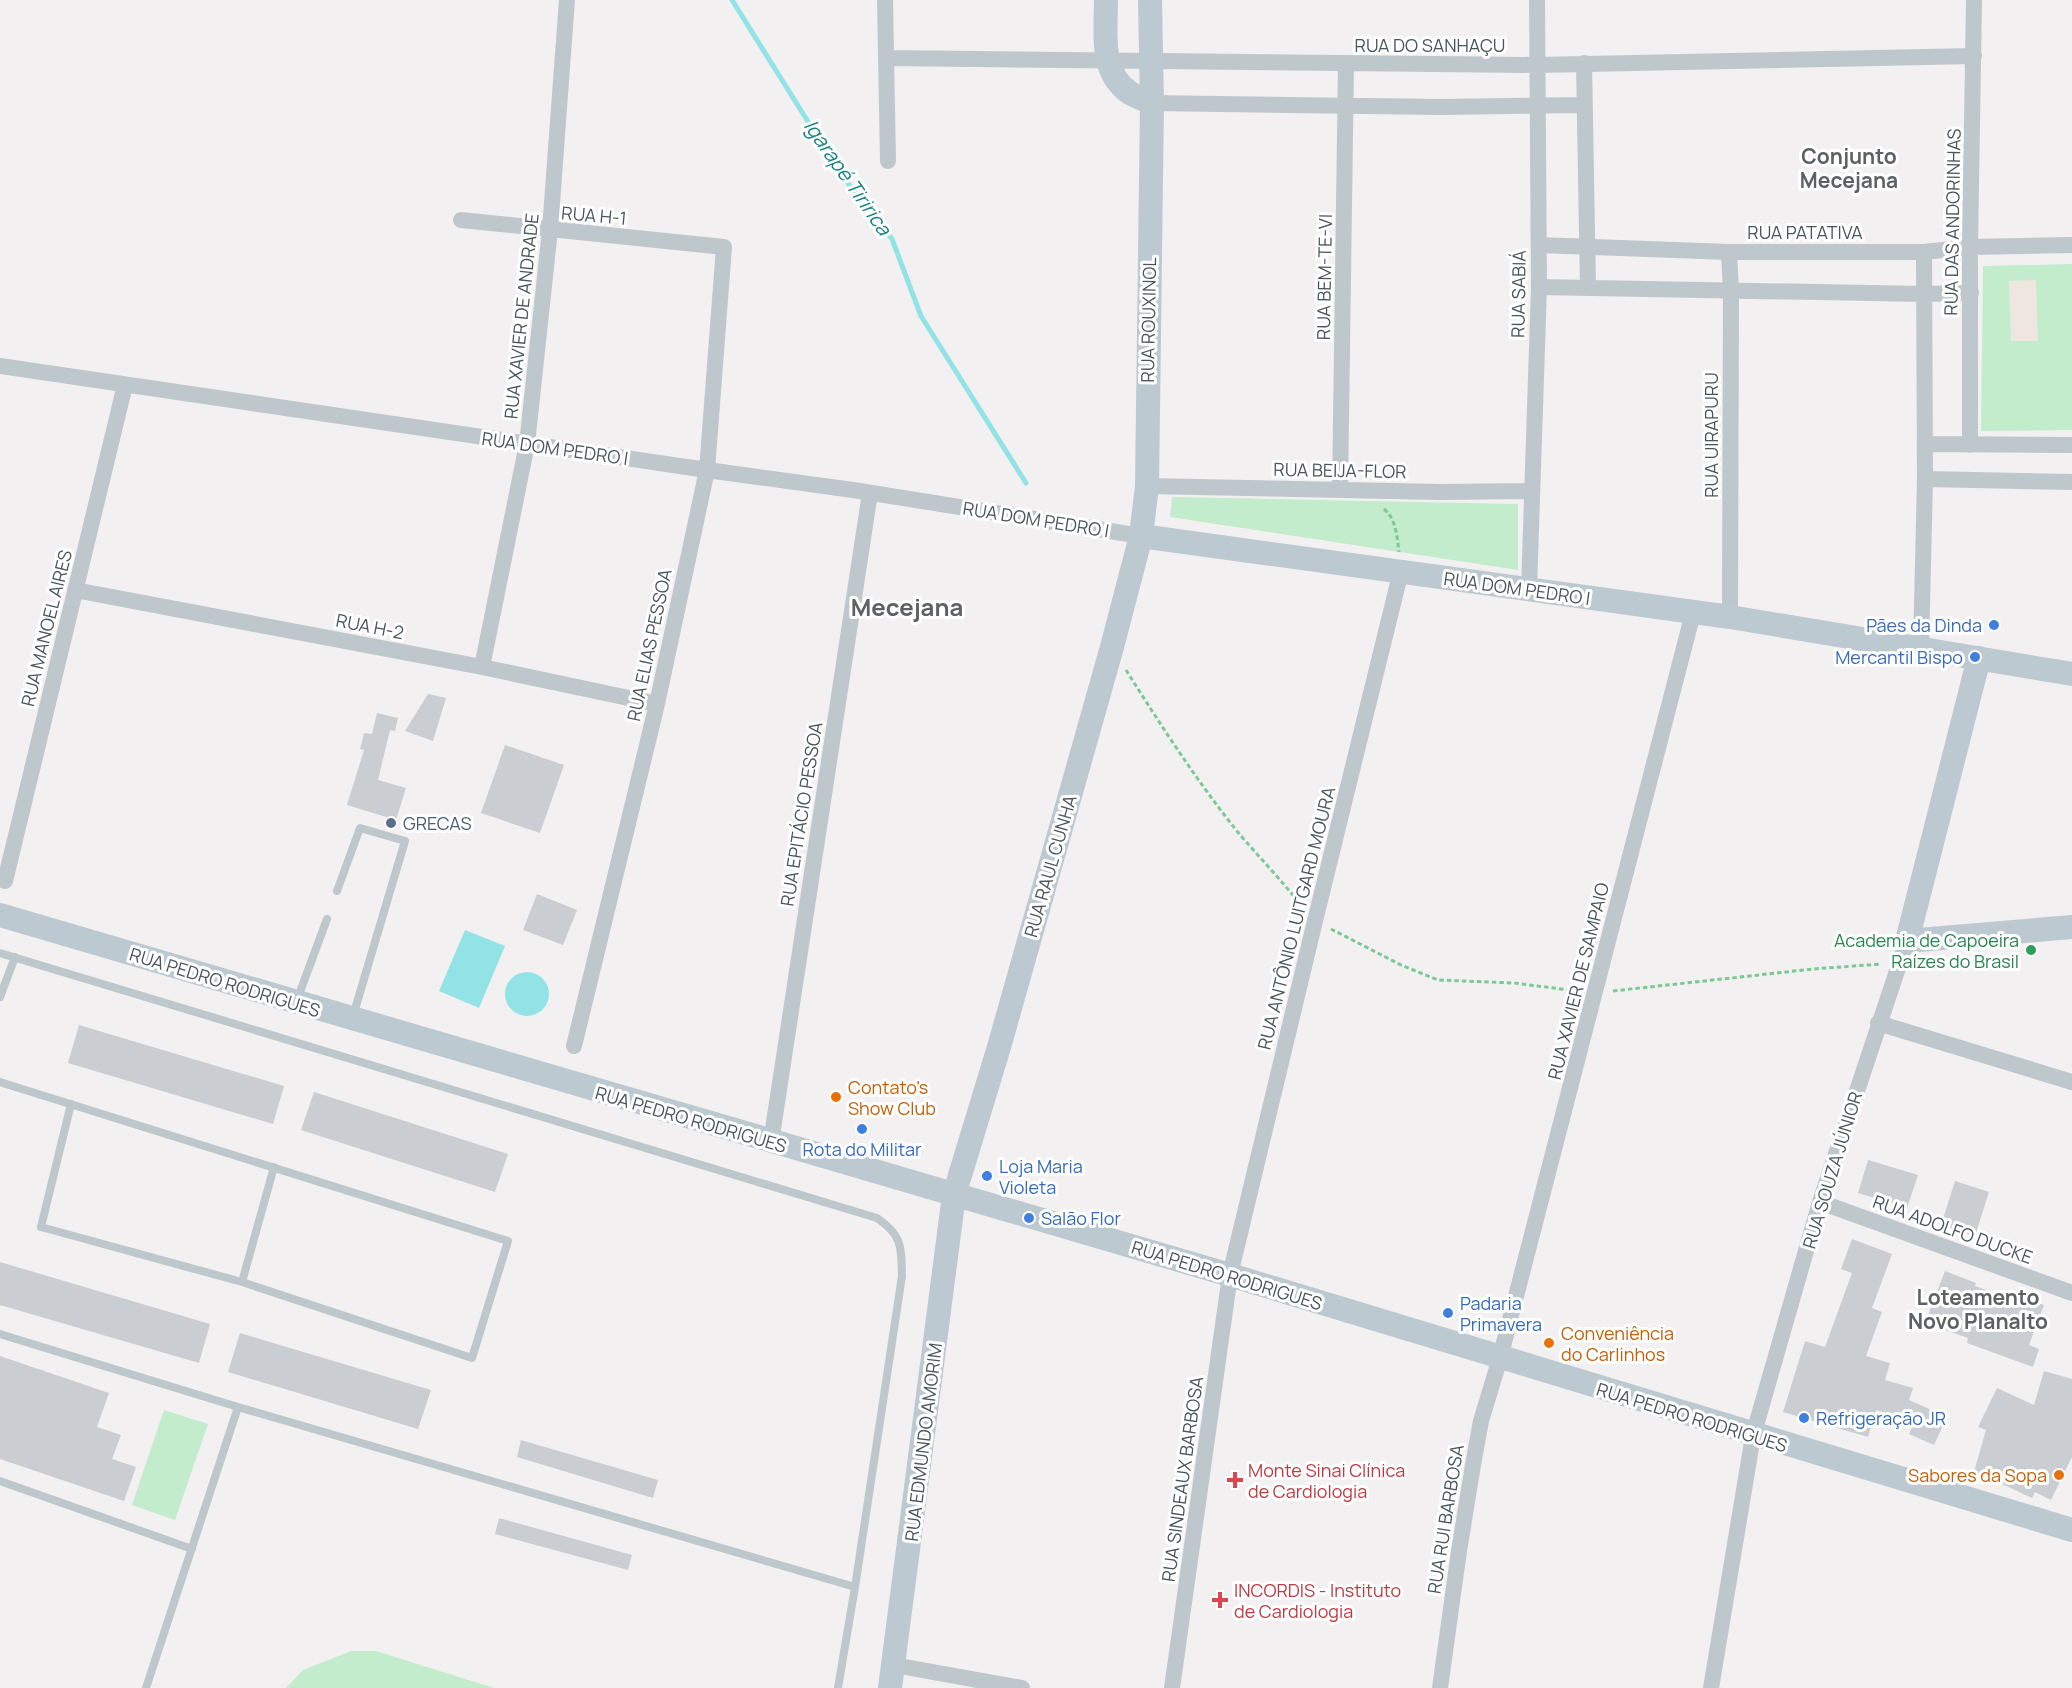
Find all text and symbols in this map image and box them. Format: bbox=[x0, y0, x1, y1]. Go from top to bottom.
street label: RUA DO SANHAÇU bbox=[1355, 33, 1505, 57]
water label: Igarapé Tiririca bbox=[798, 114, 898, 241]
street label: RUA DAS ANDORINHAS bbox=[1938, 128, 1966, 316]
district label: Conjunto Mecejana bbox=[1800, 142, 1898, 194]
street label: RUA H-1 bbox=[560, 200, 628, 230]
street label: RUA XAVIER DE ANDRADE bbox=[498, 212, 544, 420]
street label: RUA BEM-TE-VI bbox=[1311, 214, 1337, 340]
street label: RUA PATATIVA bbox=[1747, 220, 1863, 244]
street label: RUA SABIÁ bbox=[1505, 249, 1531, 338]
street label: RUA ROUXINOL bbox=[1135, 257, 1161, 383]
street label: RUA UIRAPURU bbox=[1699, 372, 1723, 498]
street label: RUA DOM PEDRO I bbox=[480, 426, 630, 470]
street label: RUA BEIJA-FLOR bbox=[1273, 457, 1407, 483]
street label: RUA DOM PEDRO I bbox=[961, 496, 1111, 542]
street label: RUA MANOEL AIRES bbox=[15, 547, 77, 709]
street label: RUA ELIAS PESSOA bbox=[621, 566, 677, 723]
street label: RUA DOM PEDRO I bbox=[1442, 566, 1592, 610]
district label: Mecejana bbox=[851, 590, 963, 623]
street label: RUA H-2 bbox=[334, 608, 406, 644]
place label: Pães da Dinda bbox=[1866, 613, 1982, 637]
marker: Pães da Dinda bbox=[1987, 618, 2001, 632]
place label: Mercantil Bispo bbox=[1835, 645, 1963, 669]
marker: Mercantil Bispo bbox=[1968, 650, 1982, 664]
street label: RUA EPITÁCIO PESSOA bbox=[775, 720, 828, 908]
street label: RUA ANTÔNIO LUITGARD MOURA bbox=[1252, 783, 1340, 1052]
street label: RUA RAUL CUNHA bbox=[1018, 792, 1082, 940]
place label: GRECAS bbox=[403, 811, 472, 835]
marker: GRECAS bbox=[384, 816, 398, 830]
street label: RUA XAVIER DE SAMPAIO bbox=[1542, 880, 1614, 1082]
place label: Academia de Capoeira Raízes do Brasil bbox=[1834, 928, 2019, 973]
street label: RUA PEDRO RODRIGUES bbox=[127, 942, 323, 1022]
marker: Academia de Capoeira Raízes do Brasil bbox=[2024, 943, 2038, 957]
place label: Contato's Show Club bbox=[848, 1075, 936, 1120]
street label: RUA PEDRO RODRIGUES bbox=[593, 1080, 789, 1158]
street label: RUA SOUZA JÚNIOR bbox=[1797, 1088, 1867, 1252]
marker: Contato's Show Club bbox=[829, 1090, 843, 1104]
marker: Rota do Militar bbox=[855, 1122, 869, 1136]
place label: Rota do Militar bbox=[802, 1137, 922, 1161]
place label: Loja Maria Violeta bbox=[999, 1154, 1083, 1199]
marker: Loja Maria Violeta bbox=[980, 1169, 994, 1183]
street label: RUA ADOLFO DUCKE bbox=[1870, 1189, 2036, 1269]
place label: Salão Flor bbox=[1041, 1206, 1121, 1230]
marker: Salão Flor bbox=[1022, 1211, 1036, 1225]
street label: RUA PEDRO RODRIGUES bbox=[1129, 1235, 1325, 1315]
district label: Loteamento Novo Planalto bbox=[1908, 1283, 2048, 1335]
place label: Padaria Primavera bbox=[1460, 1291, 1542, 1336]
marker: Padaria Primavera bbox=[1441, 1306, 1455, 1320]
place label: Conveniência do Carlinhos bbox=[1561, 1321, 1674, 1366]
marker: Conveniência do Carlinhos bbox=[1542, 1336, 1556, 1350]
street label: RUA EDMUNDO AMORIM bbox=[899, 1341, 947, 1543]
street label: RUA SINDEAUX BARBOSA bbox=[1156, 1374, 1208, 1583]
street label: RUA PEDRO RODRIGUES bbox=[1594, 1377, 1790, 1457]
place label: Refrigeração JR bbox=[1816, 1406, 1946, 1430]
marker: Refrigeração JR bbox=[1797, 1411, 1811, 1425]
street label: RUA RUI BARBOSA bbox=[1421, 1442, 1469, 1595]
place label: Monte Sinai Clínica de Cardiologia bbox=[1248, 1458, 1405, 1503]
place label: Sabores da Sopa bbox=[1908, 1463, 2047, 1487]
marker: Sabores da Sopa bbox=[2052, 1468, 2066, 1482]
marker: Monte Sinai Clínica de Cardiologia bbox=[1226, 1471, 1244, 1489]
place label: INCORDIS - Instituto de Cardiologia bbox=[1234, 1578, 1401, 1623]
marker: INCORDIS - Instituto de Cardiologia bbox=[1211, 1591, 1229, 1609]

